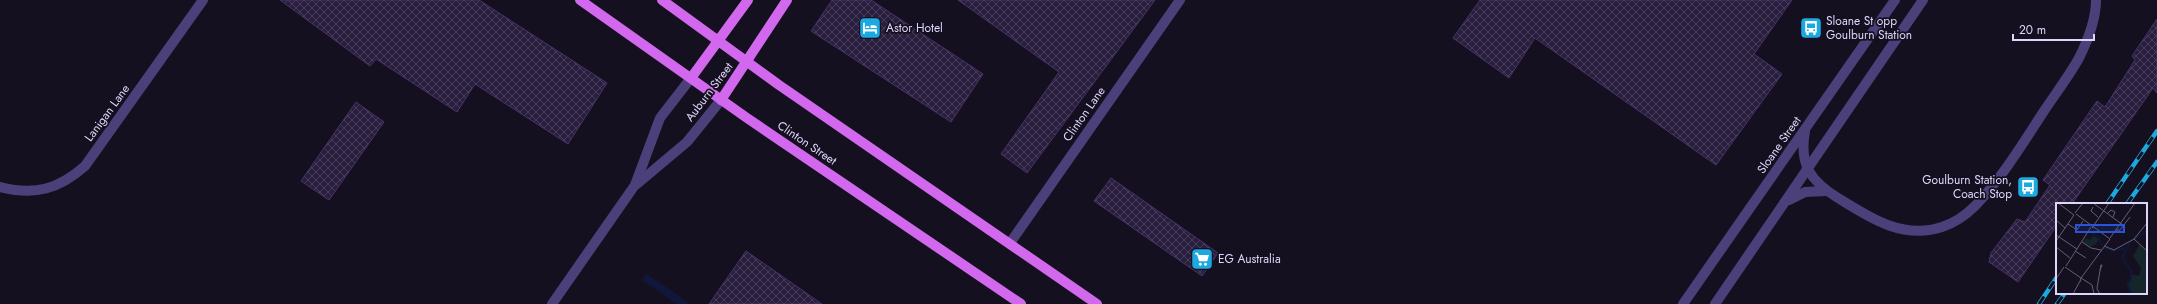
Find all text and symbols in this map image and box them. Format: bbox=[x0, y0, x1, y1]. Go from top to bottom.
place label: Sloane St opp Goulburn Station bbox=[1826, 12, 1912, 44]
hotel icon: Astor Hotel bbox=[857, 15, 883, 41]
bus stop icon: Sloane St opp Goulburn Station bbox=[1798, 15, 1824, 41]
scale bar bbox=[2013, 16, 2094, 42]
place label: Astor Hotel bbox=[886, 19, 943, 37]
text: 20 m bbox=[2019, 21, 2046, 39]
street label: Auburn Street bbox=[681, 59, 737, 125]
street label: Lanigan Lane bbox=[80, 81, 134, 145]
street label: Clinton Lane bbox=[1058, 83, 1110, 145]
street label: Sloane Street bbox=[1753, 113, 1805, 177]
street label: Clinton Street bbox=[774, 116, 840, 170]
place label: Goulburn Station, Coach Stop bbox=[1922, 171, 2012, 203]
bus stop icon: Goulburn Station, Coach Stop bbox=[2015, 174, 2041, 200]
inset map bbox=[2056, 203, 2147, 294]
supermarket icon: EG Australia bbox=[1189, 246, 1215, 272]
place label: EG Australia bbox=[1218, 250, 1281, 268]

